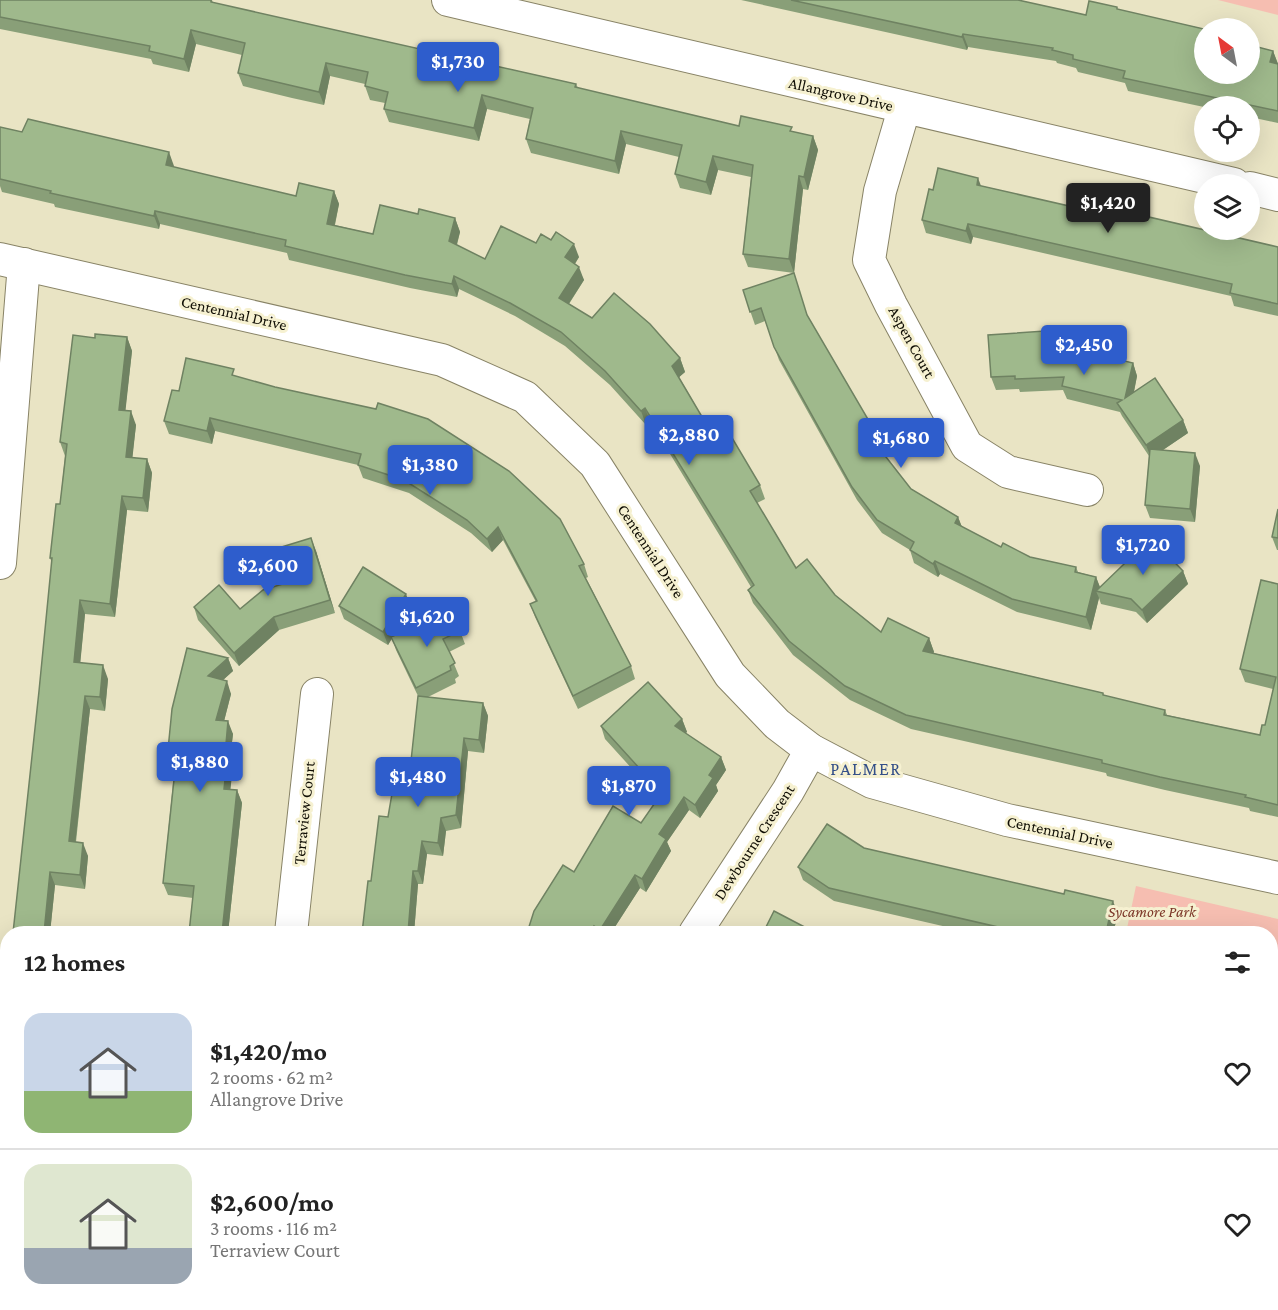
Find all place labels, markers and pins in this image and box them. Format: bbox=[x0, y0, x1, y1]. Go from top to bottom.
pin: $1,730 bbox=[409, 42, 507, 93]
pin: $1,420 bbox=[1059, 183, 1157, 234]
pin: $2,450 bbox=[1035, 325, 1133, 376]
pin: $2,880 bbox=[640, 415, 738, 466]
pin: $1,680 bbox=[852, 418, 950, 469]
pin: $1,380 bbox=[381, 445, 479, 496]
pin: $1,720 bbox=[1094, 525, 1192, 576]
pin: $2,600 bbox=[219, 546, 317, 597]
pin: $1,620 bbox=[378, 597, 476, 648]
pin: $1,880 bbox=[151, 742, 249, 793]
pin: $1,480 bbox=[369, 757, 467, 808]
pin: $1,870 bbox=[580, 766, 678, 817]

